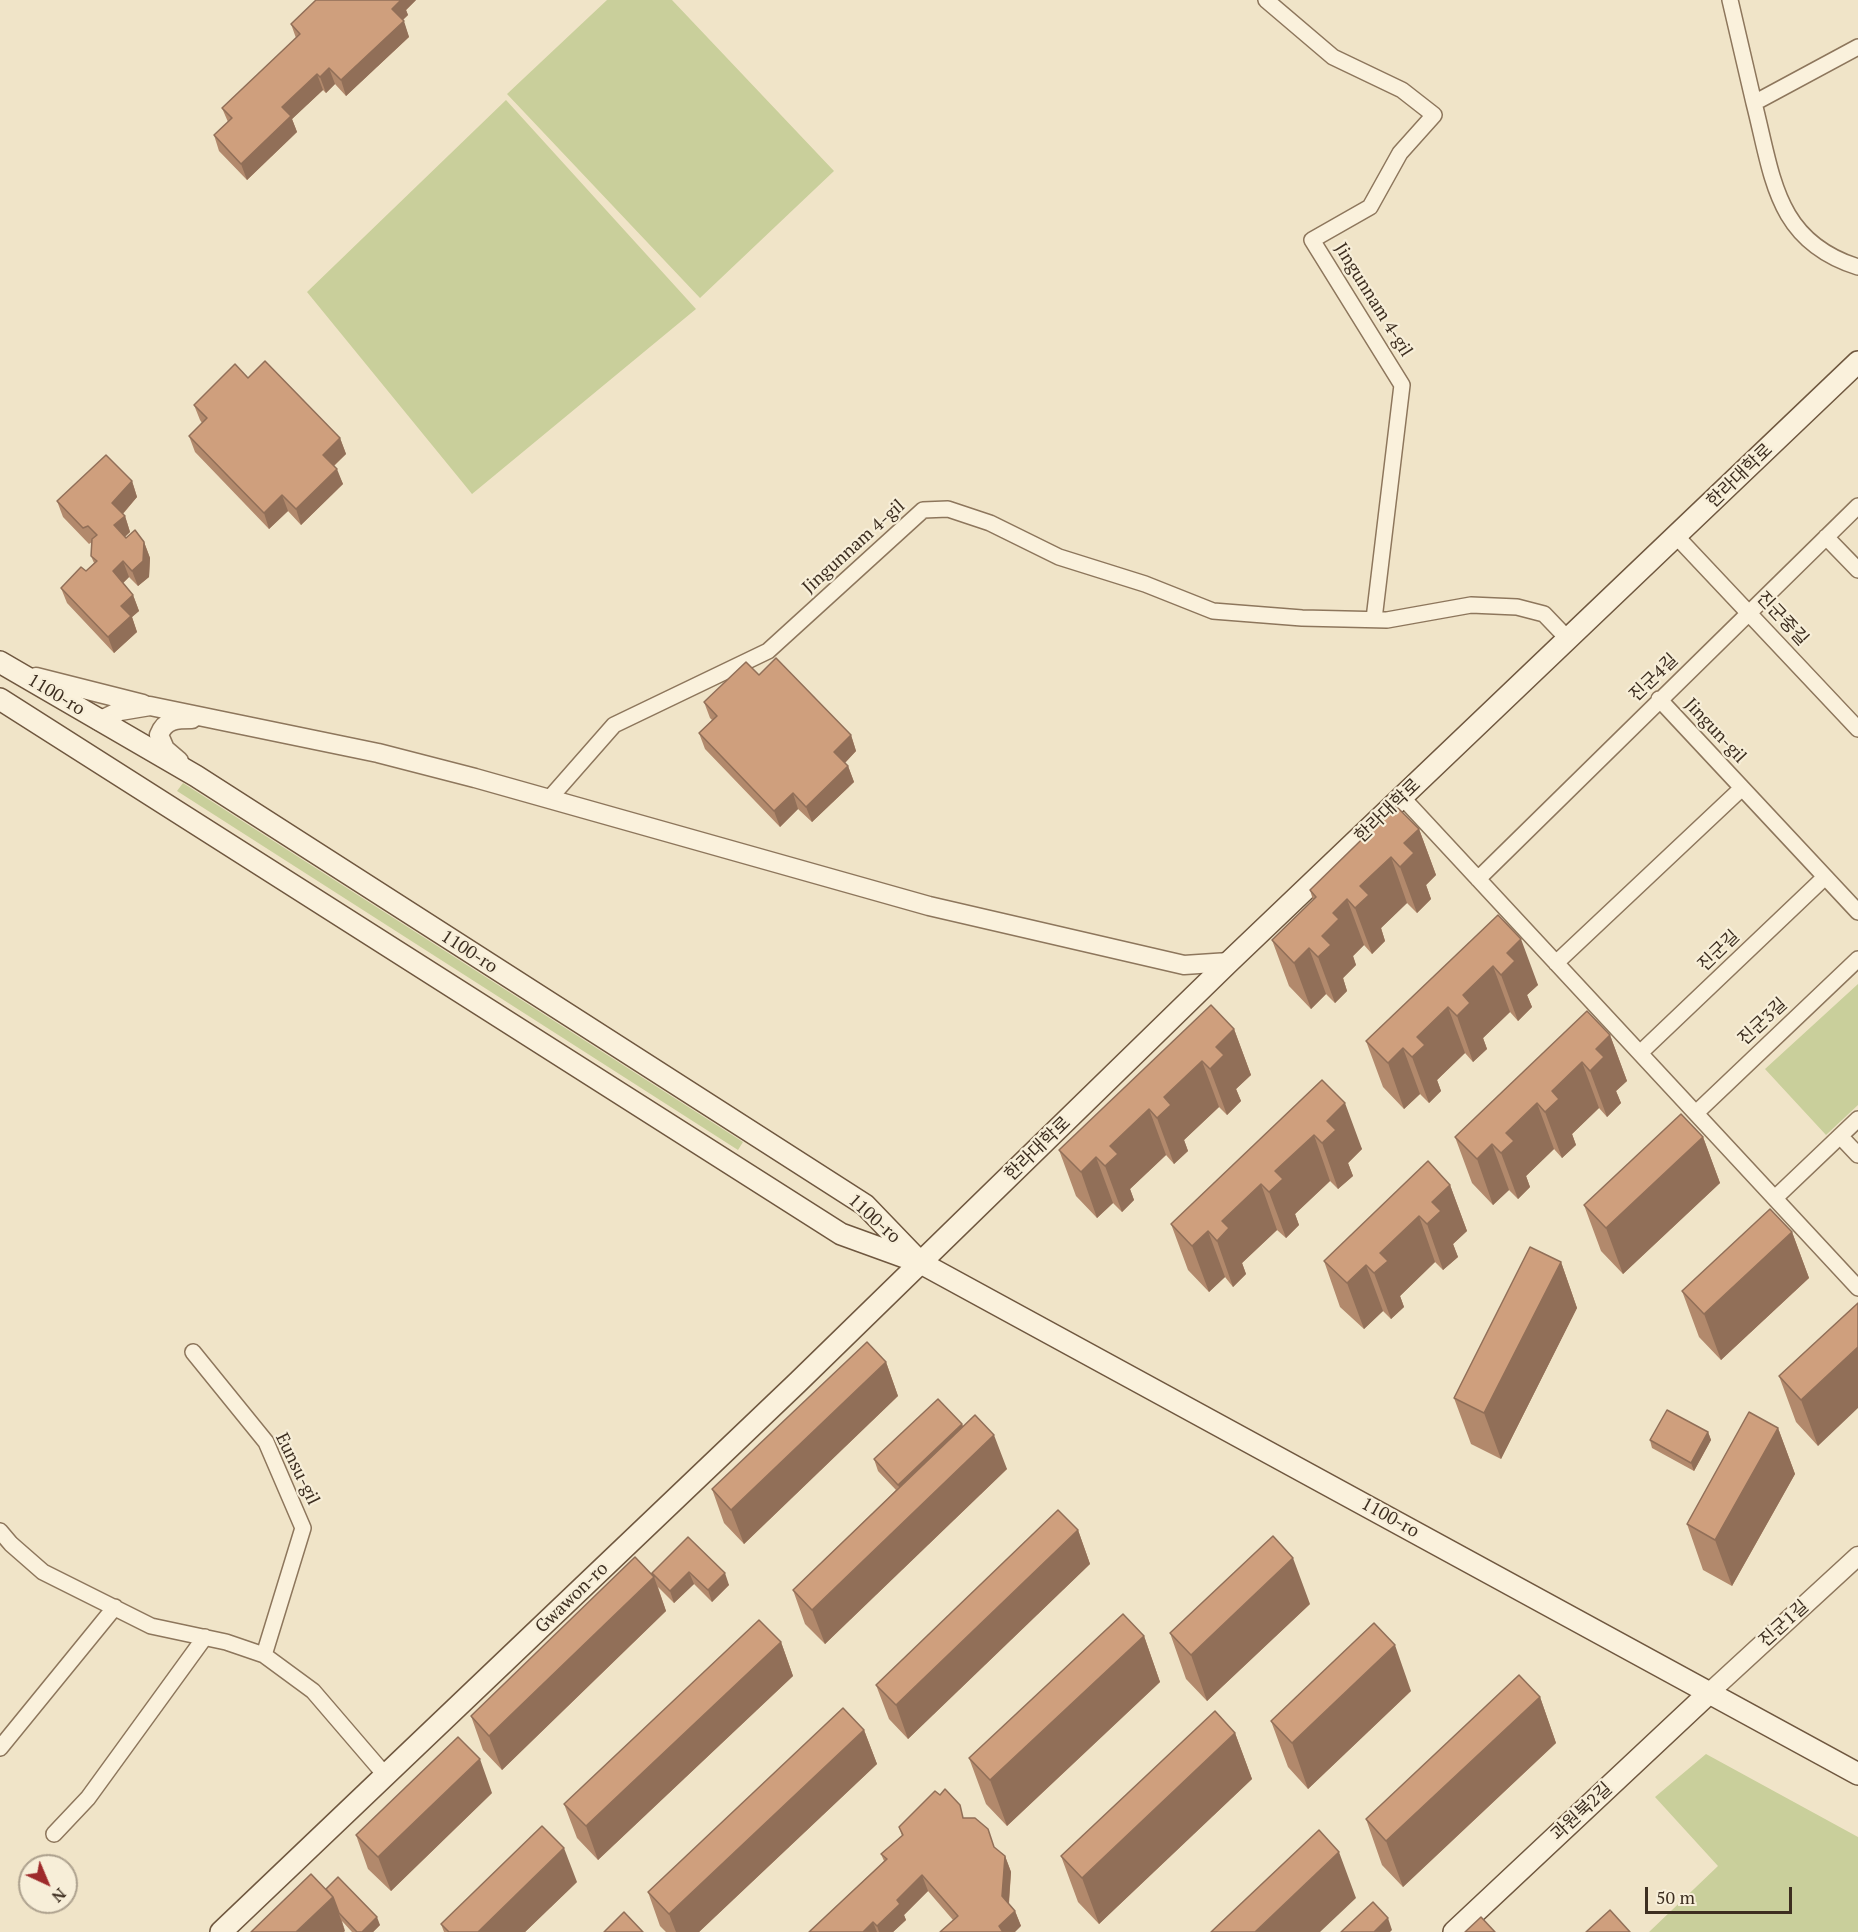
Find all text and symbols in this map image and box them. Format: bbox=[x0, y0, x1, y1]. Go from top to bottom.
street label: Jingunnam 4-gil bbox=[1329, 239, 1417, 361]
street label: 한라대학로 bbox=[1703, 439, 1777, 513]
street label: Jingunnam 4-gil bbox=[798, 495, 910, 599]
street label: 진군중길 bbox=[1752, 587, 1812, 651]
street label: 진군4길 bbox=[1625, 650, 1683, 706]
street label: 1100-ro bbox=[23, 670, 89, 720]
street label: Jingun-gil bbox=[1680, 694, 1750, 768]
street label: 한라대학로 bbox=[1351, 774, 1425, 848]
street label: 1100-ro bbox=[437, 926, 501, 978]
street label: 진군길 bbox=[1694, 926, 1744, 976]
street label: 진군3길 bbox=[1734, 994, 1792, 1050]
street label: 한라대학로 bbox=[1001, 1112, 1075, 1186]
street label: 1100-ro bbox=[843, 1190, 905, 1248]
street label: Eunsu-gil bbox=[270, 1429, 324, 1509]
street label: 1100-ro bbox=[1357, 1493, 1423, 1543]
street label: Gwawon-ro bbox=[531, 1558, 613, 1638]
street label: 진군1길 bbox=[1755, 1596, 1813, 1652]
street label: 과원북2길 bbox=[1547, 1778, 1617, 1846]
north arrow bbox=[18, 1854, 78, 1914]
scale bar bbox=[1648, 1875, 1795, 1913]
text: N bbox=[47, 1883, 71, 1908]
text: 50 m bbox=[1656, 1885, 1695, 1909]

